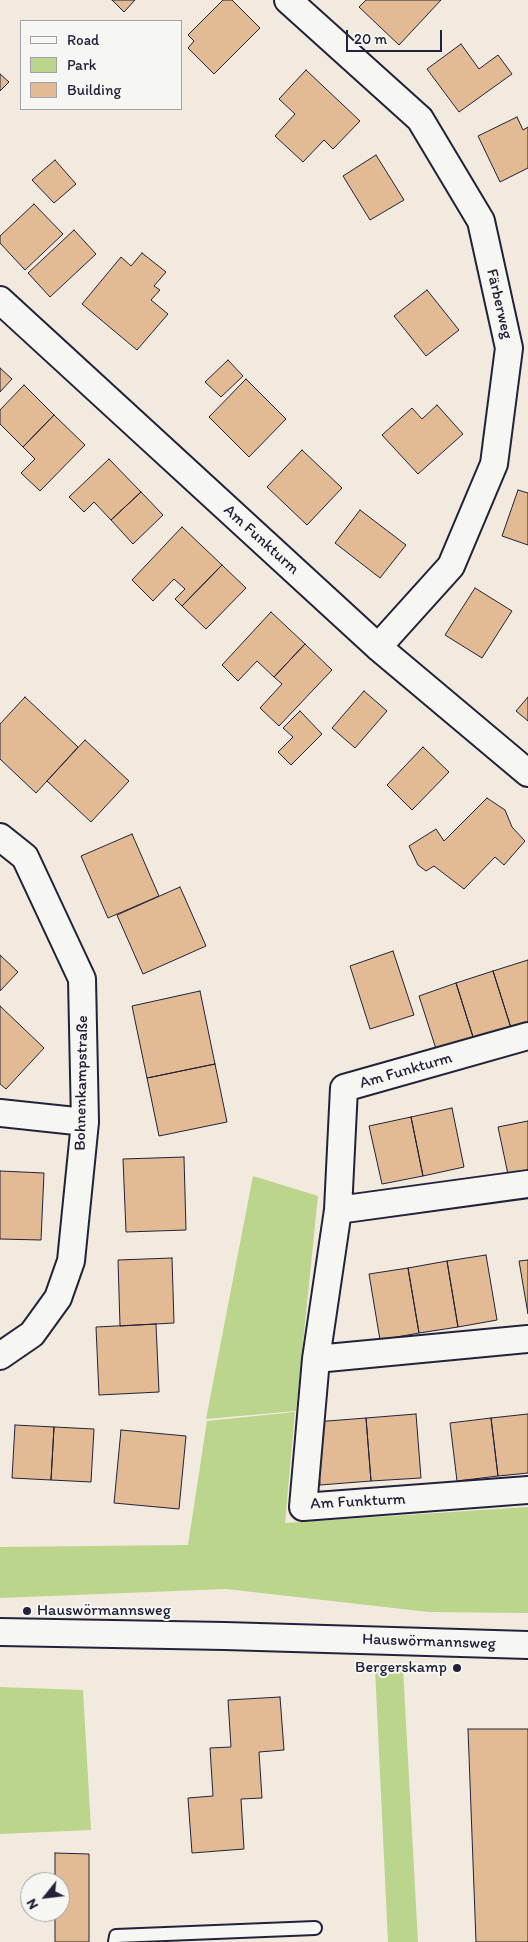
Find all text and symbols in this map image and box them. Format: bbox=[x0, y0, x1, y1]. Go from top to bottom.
legend bbox=[20, 20, 182, 110]
scale bar bbox=[348, 20, 444, 52]
text: 20 m bbox=[354, 30, 387, 48]
text: Road bbox=[67, 31, 99, 49]
text: Park bbox=[67, 56, 97, 74]
text: Building bbox=[67, 81, 121, 99]
street label: Färberweg bbox=[482, 267, 516, 341]
street label: Am Funkturm bbox=[219, 501, 303, 579]
street label: Bohnenkampstraße bbox=[71, 1015, 93, 1151]
street label: Am Funkturm bbox=[358, 1049, 454, 1093]
street label: Am Funkturm bbox=[310, 1490, 406, 1514]
place label: Hauswörmannsweg bbox=[37, 1601, 171, 1621]
marker: Hauswörmannsweg bbox=[21, 1605, 33, 1617]
street label: Hauswörmannsweg bbox=[362, 1630, 496, 1654]
place label: Bergerskamp bbox=[355, 1658, 447, 1678]
marker: Bergerskamp bbox=[451, 1662, 463, 1674]
north arrow bbox=[20, 1872, 70, 1922]
text: N bbox=[23, 1896, 42, 1912]

